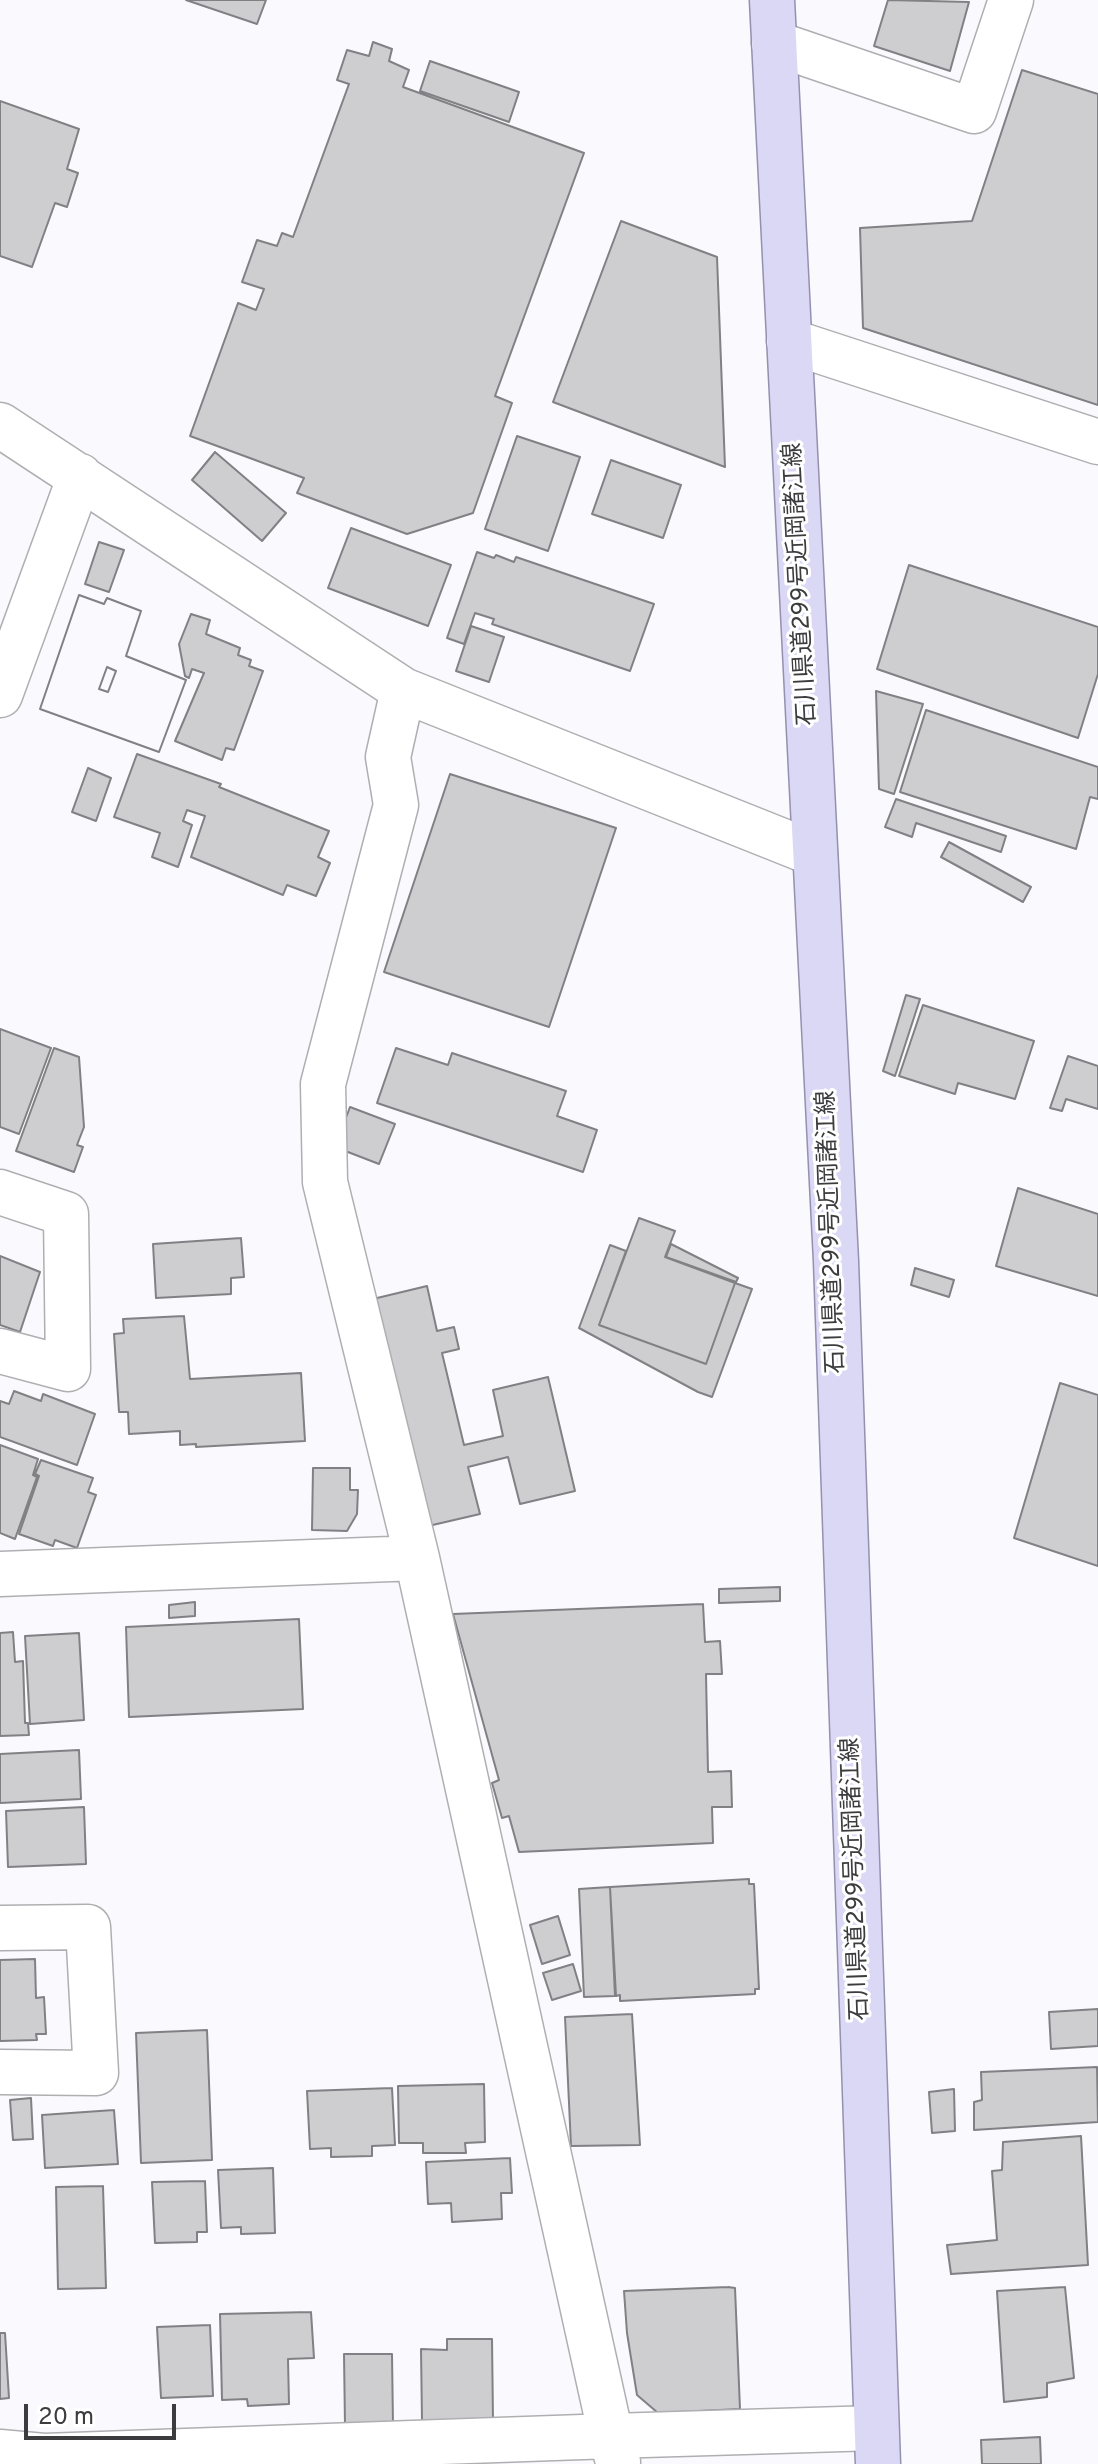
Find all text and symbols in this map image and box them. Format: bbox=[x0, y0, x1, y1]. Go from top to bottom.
street label: 石川県道299号近岡諸江線 bbox=[780, 442, 824, 726]
street label: 石川県道299号近岡諸江線 bbox=[814, 1090, 852, 1374]
street label: 石川県道299号近岡諸江線 bbox=[838, 1737, 876, 2021]
scale bar bbox=[28, 2388, 180, 2438]
text: 20 m bbox=[38, 2403, 94, 2433]

